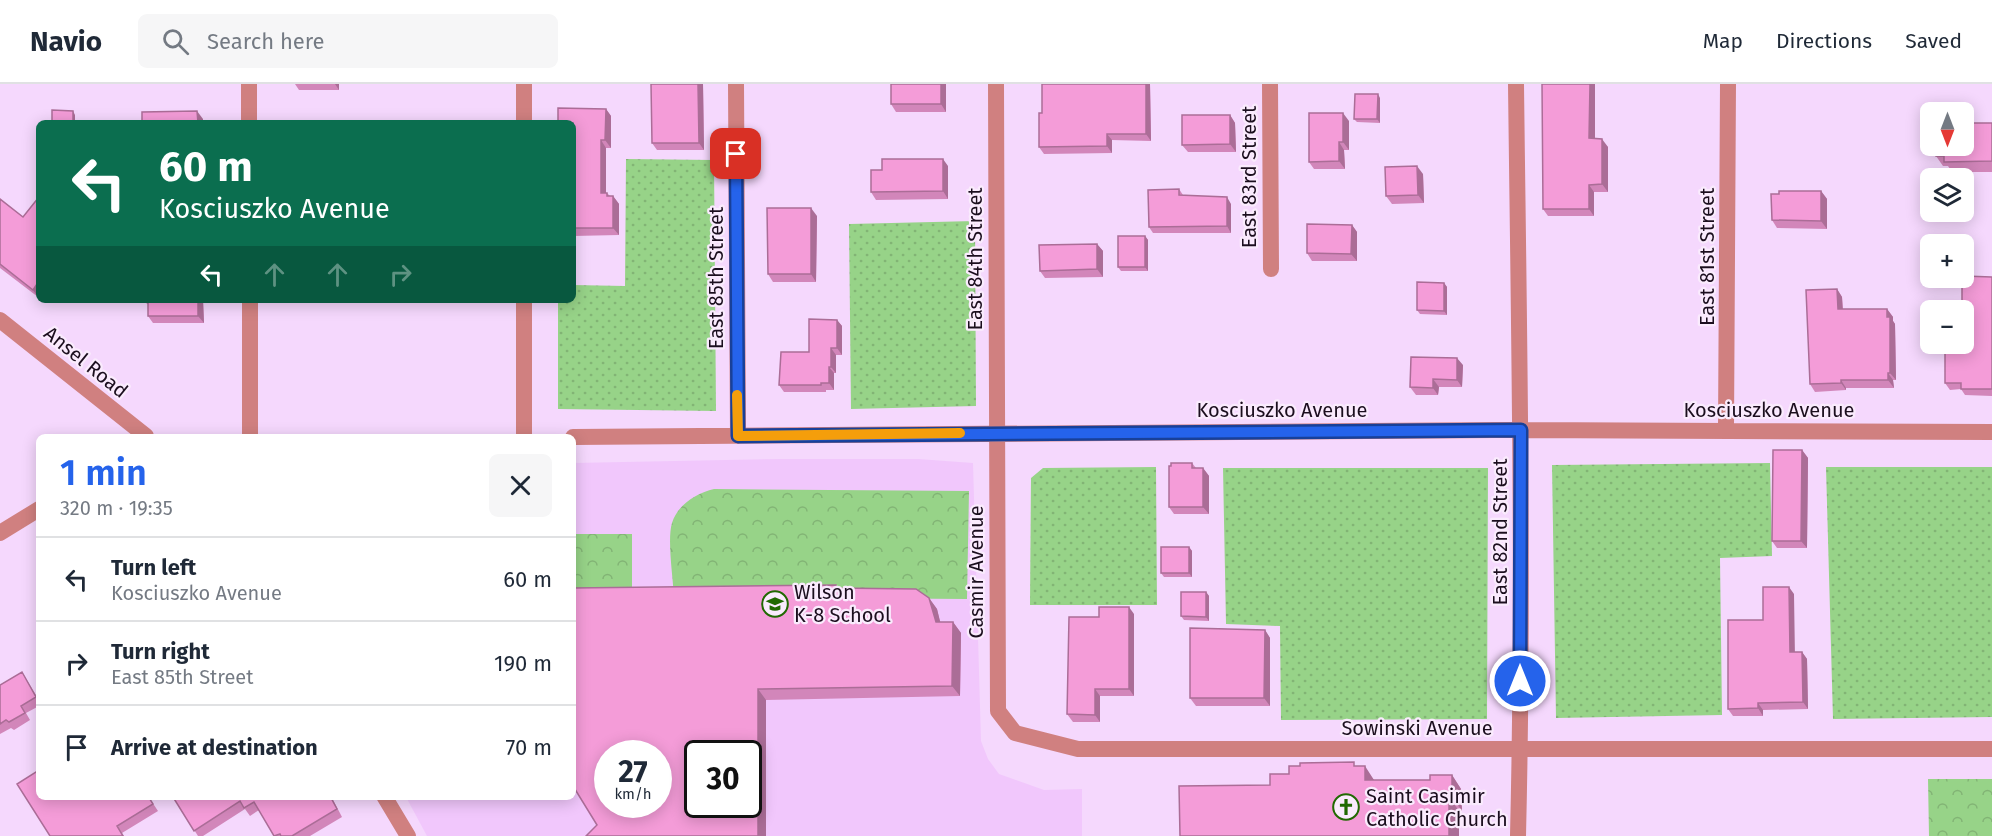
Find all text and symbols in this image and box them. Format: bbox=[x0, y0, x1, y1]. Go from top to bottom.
search box bbox=[138, 14, 558, 68]
text: Navio bbox=[30, 25, 102, 58]
icon: search bbox=[159, 25, 192, 58]
text: Search here bbox=[207, 28, 325, 55]
text: Map bbox=[1703, 28, 1743, 54]
text: Directions bbox=[1776, 28, 1872, 54]
text: Saved bbox=[1905, 28, 1962, 54]
north arrow bbox=[1920, 102, 1974, 156]
map controls bbox=[1920, 102, 1974, 354]
street label: East 83rd Street bbox=[1237, 105, 1261, 248]
pin bbox=[710, 128, 761, 179]
icon: arrive bbox=[719, 137, 752, 170]
text: 60 m bbox=[159, 142, 253, 192]
icon: left bbox=[60, 144, 138, 222]
button: layers bbox=[1920, 168, 1974, 222]
street label: East 84th Street bbox=[963, 187, 987, 331]
street label: East 81st Street bbox=[1695, 187, 1719, 326]
text: Kosciuszko Avenue bbox=[159, 193, 390, 225]
street label: East 85th Street bbox=[704, 206, 728, 349]
button: + bbox=[1920, 234, 1974, 288]
icon: left bbox=[195, 258, 228, 291]
icon: ahead bbox=[258, 258, 291, 291]
icon: ahead bbox=[321, 258, 354, 291]
icon: right bbox=[384, 258, 417, 291]
button: − bbox=[1920, 300, 1974, 354]
street label: Ansel Road bbox=[39, 321, 133, 403]
street label: Kosciuszko Avenue bbox=[1197, 398, 1367, 422]
street label: Kosciuszko Avenue bbox=[1684, 398, 1854, 422]
text: 1 min bbox=[60, 451, 147, 495]
button: close bbox=[489, 454, 552, 517]
street label: East 82nd Street bbox=[1488, 458, 1512, 605]
text: 320 m · 19:35 bbox=[60, 496, 173, 520]
street label: Casmir Avenue bbox=[964, 505, 988, 639]
text: Turn left bbox=[111, 554, 196, 581]
icon: left bbox=[60, 563, 93, 596]
text: 60 m bbox=[503, 566, 552, 593]
place label: Wilson K-8 School bbox=[794, 580, 891, 627]
text: Kosciuszko Avenue bbox=[111, 581, 282, 605]
school or university icon: Wilson K-8 School bbox=[760, 589, 790, 619]
text: Turn right bbox=[111, 638, 210, 665]
icon: right bbox=[60, 647, 93, 680]
position arrow bbox=[1488, 649, 1552, 713]
text: 190 m bbox=[494, 650, 552, 677]
text: East 85th Street bbox=[111, 665, 253, 689]
street label: Sowinski Avenue bbox=[1341, 716, 1493, 740]
icon: arrive bbox=[60, 731, 93, 764]
text: Arrive at destination bbox=[111, 734, 318, 761]
text: 70 m bbox=[506, 734, 552, 761]
speed limit sign: 30 bbox=[684, 740, 762, 818]
text: 27 bbox=[618, 754, 648, 790]
place label: Saint Casimir Catholic Church bbox=[1366, 784, 1508, 831]
text: km/h bbox=[614, 785, 652, 803]
church icon: Saint Casimir Catholic Church bbox=[1331, 792, 1361, 822]

